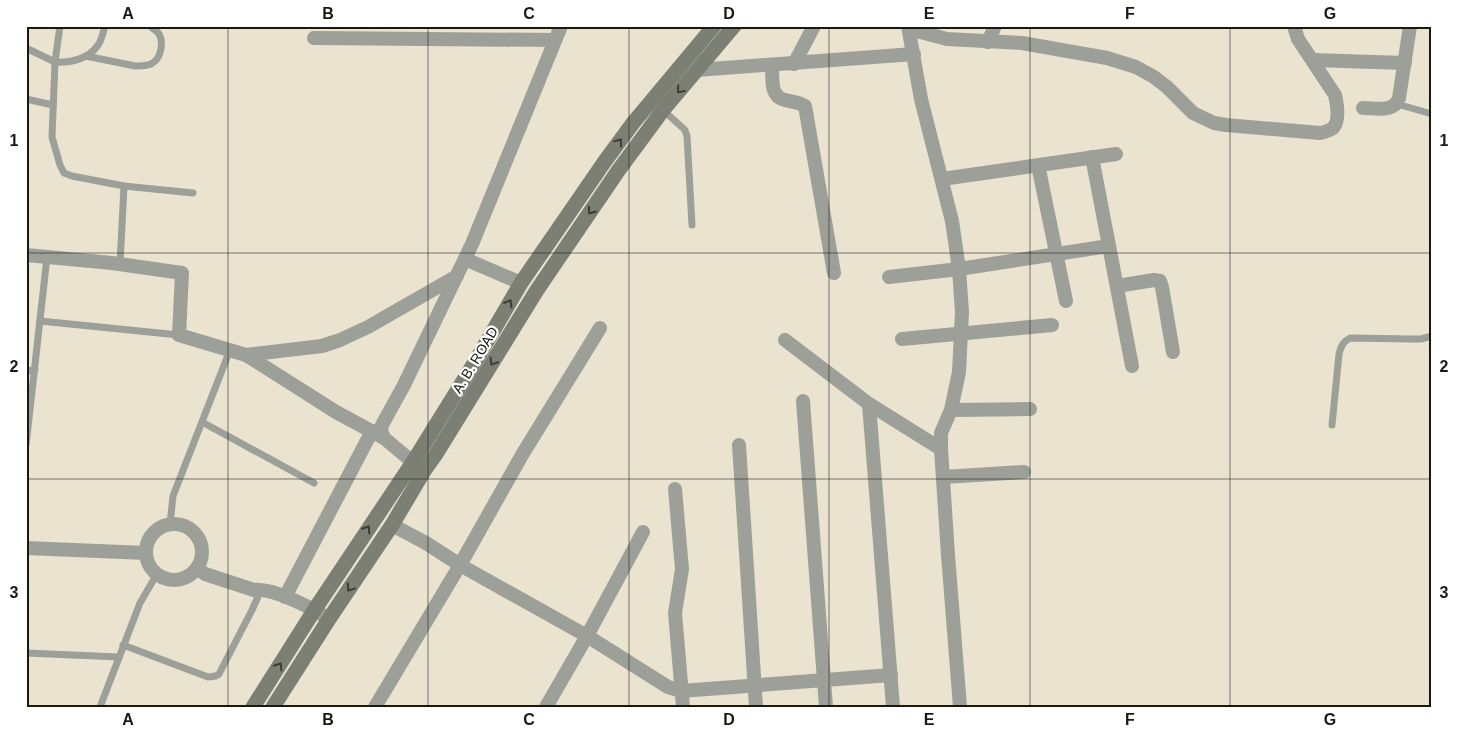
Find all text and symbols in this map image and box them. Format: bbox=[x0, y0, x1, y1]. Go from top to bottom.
text: A bbox=[122, 5, 134, 22]
text: B bbox=[322, 5, 334, 22]
text: C bbox=[523, 5, 535, 22]
text: D bbox=[723, 5, 735, 22]
text: E bbox=[924, 5, 935, 22]
text: F bbox=[1125, 5, 1135, 22]
text: G bbox=[1324, 5, 1336, 22]
one-way arrow bbox=[677, 84, 686, 93]
text: 1 bbox=[10, 132, 19, 149]
text: 1 bbox=[1440, 132, 1449, 149]
one-way arrow bbox=[613, 138, 622, 148]
one-way arrow bbox=[588, 205, 597, 215]
one-way arrow bbox=[503, 299, 513, 308]
street label: A. B. ROAD bbox=[449, 324, 501, 396]
one-way arrow bbox=[489, 357, 499, 366]
text: 2 bbox=[10, 358, 19, 375]
text: 2 bbox=[1440, 358, 1449, 375]
one-way arrow bbox=[361, 526, 371, 535]
one-way arrow bbox=[346, 583, 356, 592]
text: 3 bbox=[10, 584, 19, 601]
text: 3 bbox=[1440, 584, 1449, 601]
one-way arrow bbox=[273, 662, 282, 671]
text: A bbox=[122, 711, 134, 728]
text: B bbox=[322, 711, 334, 728]
text: C bbox=[523, 711, 535, 728]
text: D bbox=[723, 711, 735, 728]
text: E bbox=[924, 711, 935, 728]
text: F bbox=[1125, 711, 1135, 728]
text: G bbox=[1324, 711, 1336, 728]

